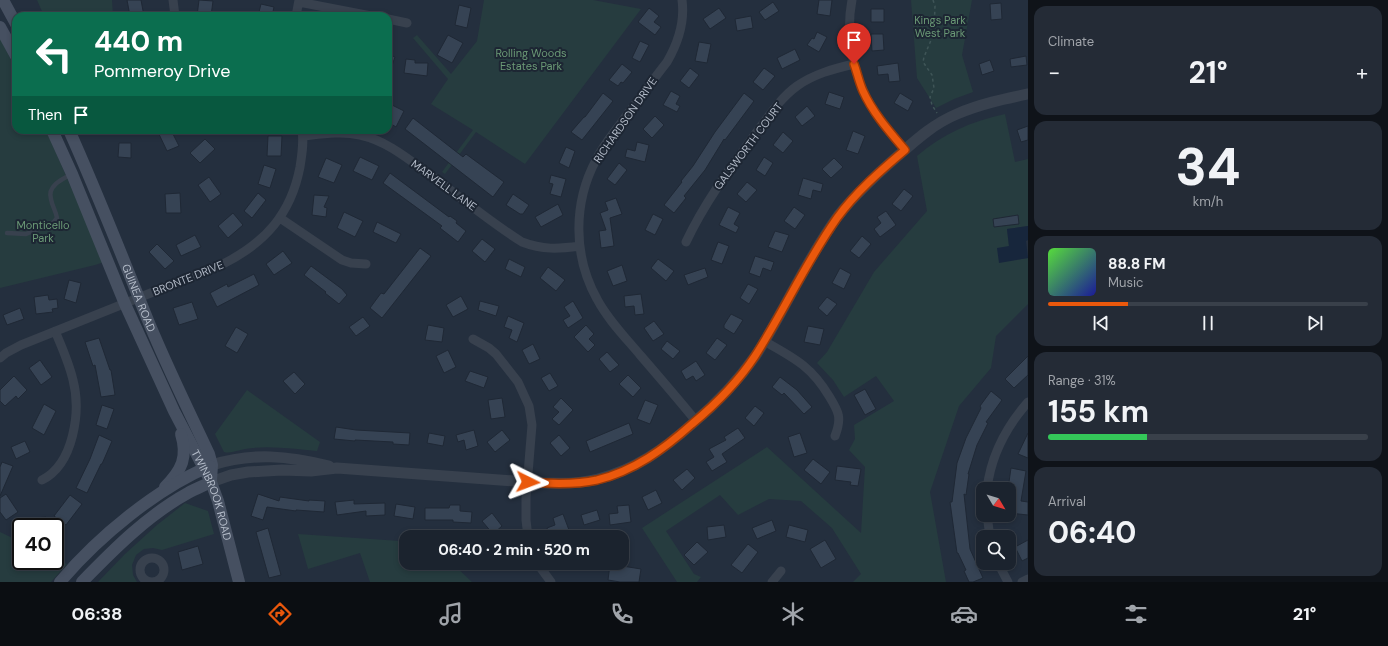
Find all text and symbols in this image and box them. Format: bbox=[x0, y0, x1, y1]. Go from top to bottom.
park label: Kings Park West Park bbox=[914, 13, 966, 40]
text: 440 m bbox=[94, 23, 183, 60]
pin bbox=[837, 23, 871, 64]
icon: left bbox=[28, 28, 80, 80]
icon: arrive bbox=[843, 29, 865, 51]
text: Climate bbox=[1048, 33, 1094, 50]
park label: Rolling Woods Estates Park bbox=[495, 46, 567, 73]
text: 21° bbox=[1188, 53, 1228, 92]
text: − bbox=[1048, 58, 1060, 87]
text: + bbox=[1356, 58, 1368, 87]
text: Pommeroy Drive bbox=[94, 59, 231, 83]
street label: RICHARDSON DRIVE bbox=[590, 74, 660, 166]
street label: GALSWORTH COURT bbox=[711, 100, 785, 192]
icon: arrive bbox=[70, 104, 92, 126]
text: Then bbox=[28, 105, 62, 125]
text: 34 bbox=[1175, 133, 1241, 201]
street label: MARVELL LANE bbox=[408, 156, 480, 214]
text: km/h bbox=[1193, 193, 1223, 210]
park label: Monticello Park bbox=[16, 218, 70, 245]
text: 88.8 FM bbox=[1108, 254, 1165, 274]
street label: BRONTE DRIVE bbox=[151, 257, 225, 299]
street label: GUINEA ROAD bbox=[119, 262, 159, 334]
text: Music bbox=[1108, 274, 1143, 291]
icon: previous bbox=[1090, 312, 1112, 334]
icon: pause bbox=[1197, 312, 1219, 334]
icon: next bbox=[1304, 312, 1326, 334]
text: Range · 31% bbox=[1048, 372, 1116, 389]
text: 155 km bbox=[1048, 392, 1149, 431]
street label: TWINBROOK ROAD bbox=[188, 447, 235, 542]
position arrow bbox=[507, 461, 549, 503]
north arrow bbox=[976, 482, 1016, 522]
map controls bbox=[976, 482, 1016, 570]
text: Arrival bbox=[1048, 493, 1086, 510]
text: 06:40 bbox=[1048, 513, 1136, 552]
speed limit sign: 40 bbox=[12, 518, 64, 570]
button: search bbox=[976, 530, 1016, 570]
text: 06:40 · 2 min · 520 m bbox=[438, 540, 590, 560]
icon: directions bbox=[266, 600, 294, 628]
icon: music bbox=[437, 600, 465, 628]
icon: phone bbox=[608, 600, 636, 628]
icon: climate bbox=[779, 600, 807, 628]
icon: car bbox=[950, 600, 978, 628]
icon: filters bbox=[1122, 600, 1150, 628]
text: 06:38 bbox=[72, 602, 123, 626]
text: 21° bbox=[1293, 602, 1316, 626]

